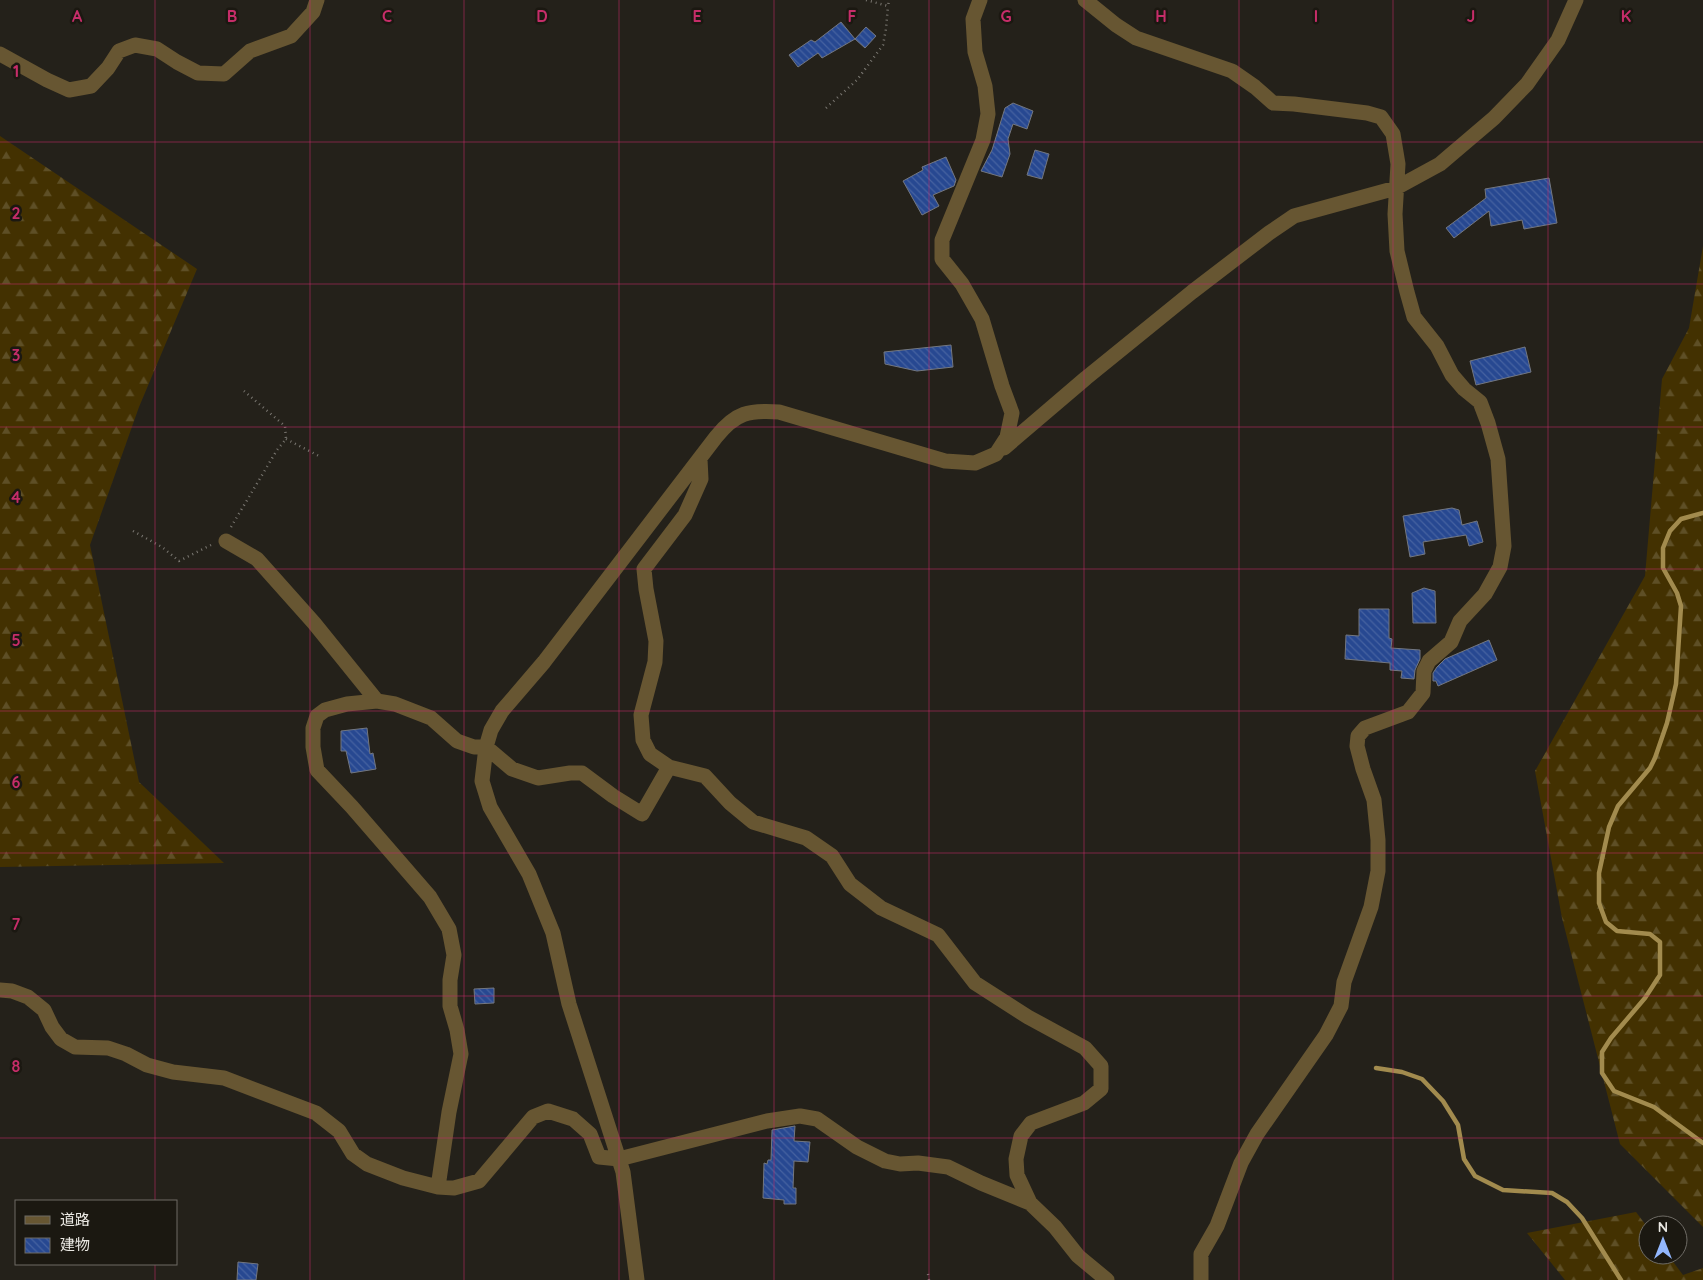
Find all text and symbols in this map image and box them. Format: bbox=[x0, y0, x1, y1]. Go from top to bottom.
text: A bbox=[72, 6, 83, 26]
text: B bbox=[227, 6, 237, 26]
text: C bbox=[382, 6, 392, 26]
text: D bbox=[536, 6, 548, 26]
text: E bbox=[692, 6, 702, 26]
text: F bbox=[848, 6, 857, 26]
text: G bbox=[1000, 6, 1012, 26]
text: H bbox=[1155, 6, 1167, 26]
text: I bbox=[1314, 6, 1318, 26]
text: J bbox=[1467, 6, 1475, 26]
text: K bbox=[1621, 6, 1631, 26]
text: 1 bbox=[13, 61, 19, 81]
text: 2 bbox=[11, 203, 21, 223]
text: 3 bbox=[12, 345, 20, 365]
text: 4 bbox=[11, 487, 21, 507]
text: 5 bbox=[11, 630, 21, 650]
text: 6 bbox=[12, 772, 21, 792]
text: 7 bbox=[12, 914, 21, 934]
text: 8 bbox=[12, 1056, 21, 1076]
legend bbox=[15, 1200, 178, 1265]
text: 道路 bbox=[60, 1210, 90, 1229]
north arrow bbox=[1638, 1215, 1688, 1265]
text: N bbox=[1658, 1218, 1668, 1236]
text: 建物 bbox=[60, 1235, 90, 1254]

